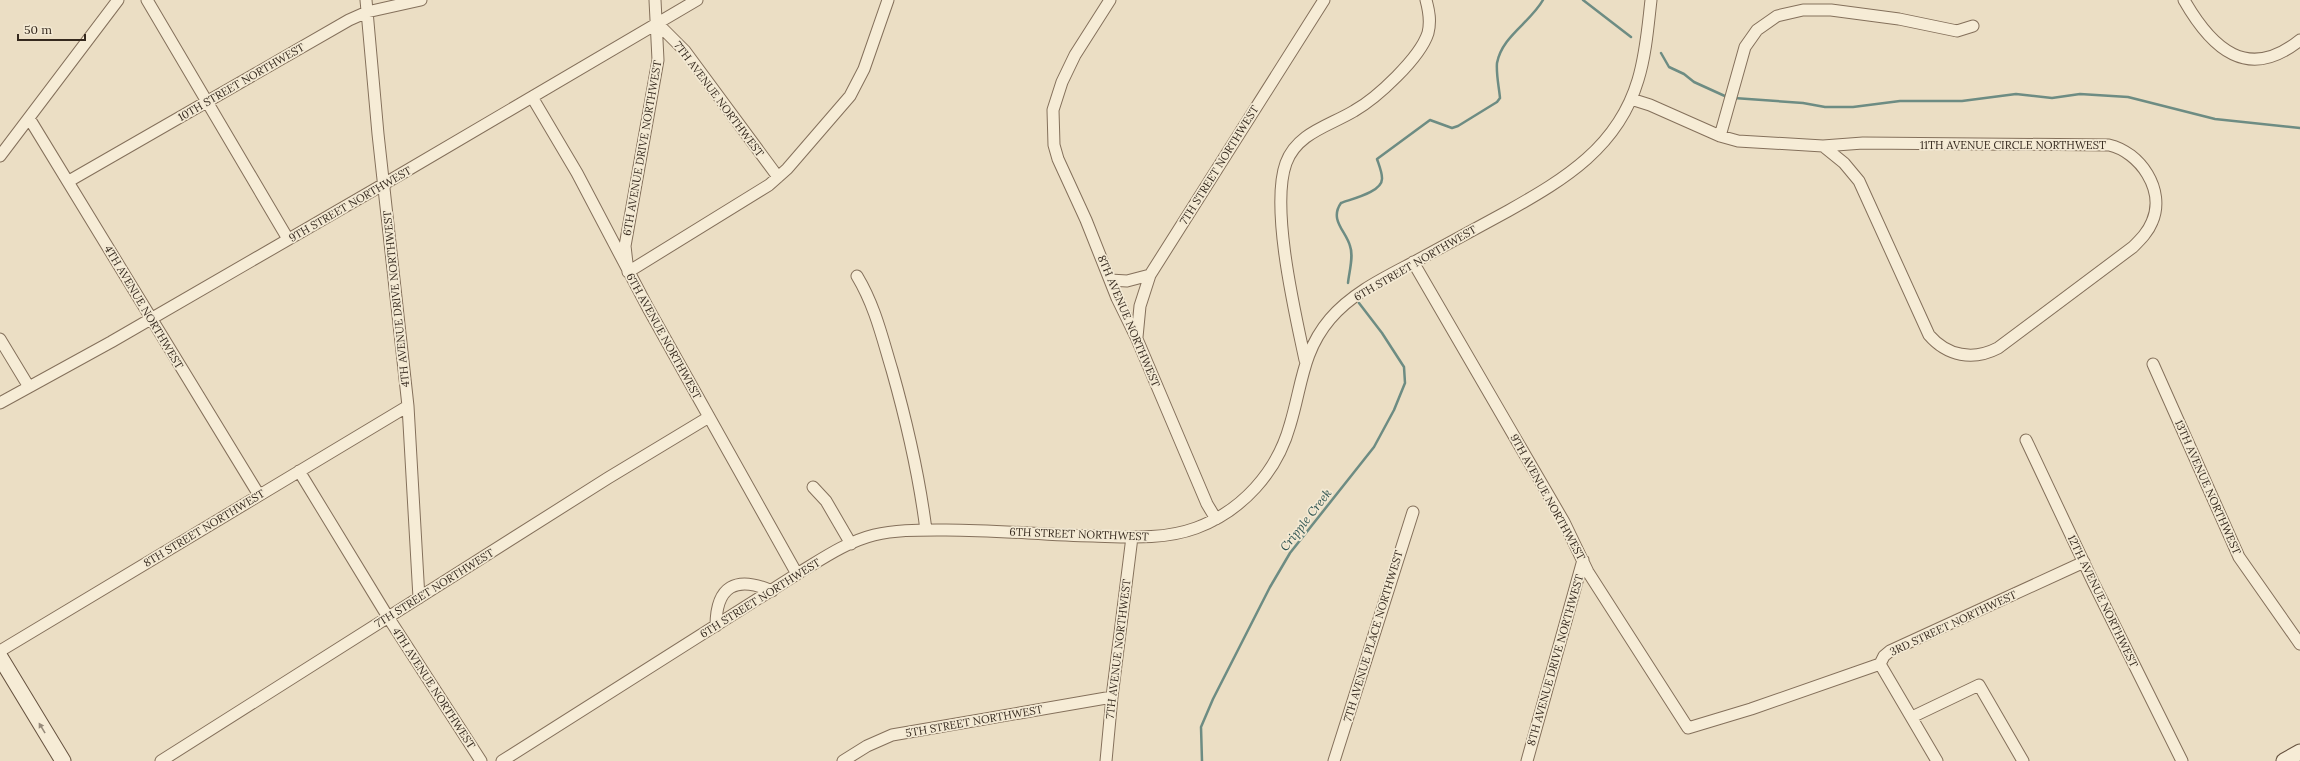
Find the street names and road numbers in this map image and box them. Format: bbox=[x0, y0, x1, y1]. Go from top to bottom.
street label: 7TH AVENUE NORTHWEST bbox=[671, 38, 767, 160]
street label: 10TH STREET NORTHWEST bbox=[175, 40, 307, 124]
street label: 6TH AVENUE DRIVE NORTHWEST bbox=[620, 59, 664, 237]
street label: 7TH STREET NORTHWEST bbox=[1177, 103, 1261, 227]
street label: 11TH AVENUE CIRCLE NORTHWEST bbox=[1920, 138, 2106, 152]
street label: 9TH STREET NORTHWEST bbox=[286, 163, 414, 245]
street label: 4TH AVENUE DRIVE NORTHWEST bbox=[380, 210, 412, 388]
street label: 6TH STREET NORTHWEST bbox=[1351, 222, 1479, 304]
street label: 4TH AVENUE NORTHWEST bbox=[101, 243, 187, 371]
street label: 8TH AVENUE NORTHWEST bbox=[1095, 253, 1163, 389]
street label: 6TH AVENUE NORTHWEST bbox=[623, 270, 705, 402]
street label: 13TH AVENUE NORTHWEST bbox=[2172, 417, 2244, 557]
street label: 9TH AVENUE NORTHWEST bbox=[1507, 431, 1589, 563]
street label: 8TH STREET NORTHWEST bbox=[141, 486, 267, 570]
street label: 6TH STREET NORTHWEST bbox=[1009, 525, 1149, 543]
street label: 12TH AVENUE NORTHWEST bbox=[2065, 532, 2141, 670]
street label: 7TH STREET NORTHWEST bbox=[372, 546, 496, 630]
street label: 7TH AVENUE PLACE NORTHWEST bbox=[1340, 549, 1406, 723]
street label: 6TH STREET NORTHWEST bbox=[697, 555, 823, 641]
street label: 8TH AVENUE DRIVE NORTHWEST bbox=[1524, 573, 1586, 747]
street label: 7TH AVENUE NORTHWEST bbox=[1102, 578, 1134, 720]
street label: 3RD STREET NORTHWEST bbox=[1887, 587, 2019, 659]
street label: 4TH AVENUE NORTHWEST bbox=[389, 625, 479, 751]
street label: 5TH STREET NORTHWEST bbox=[904, 702, 1044, 740]

